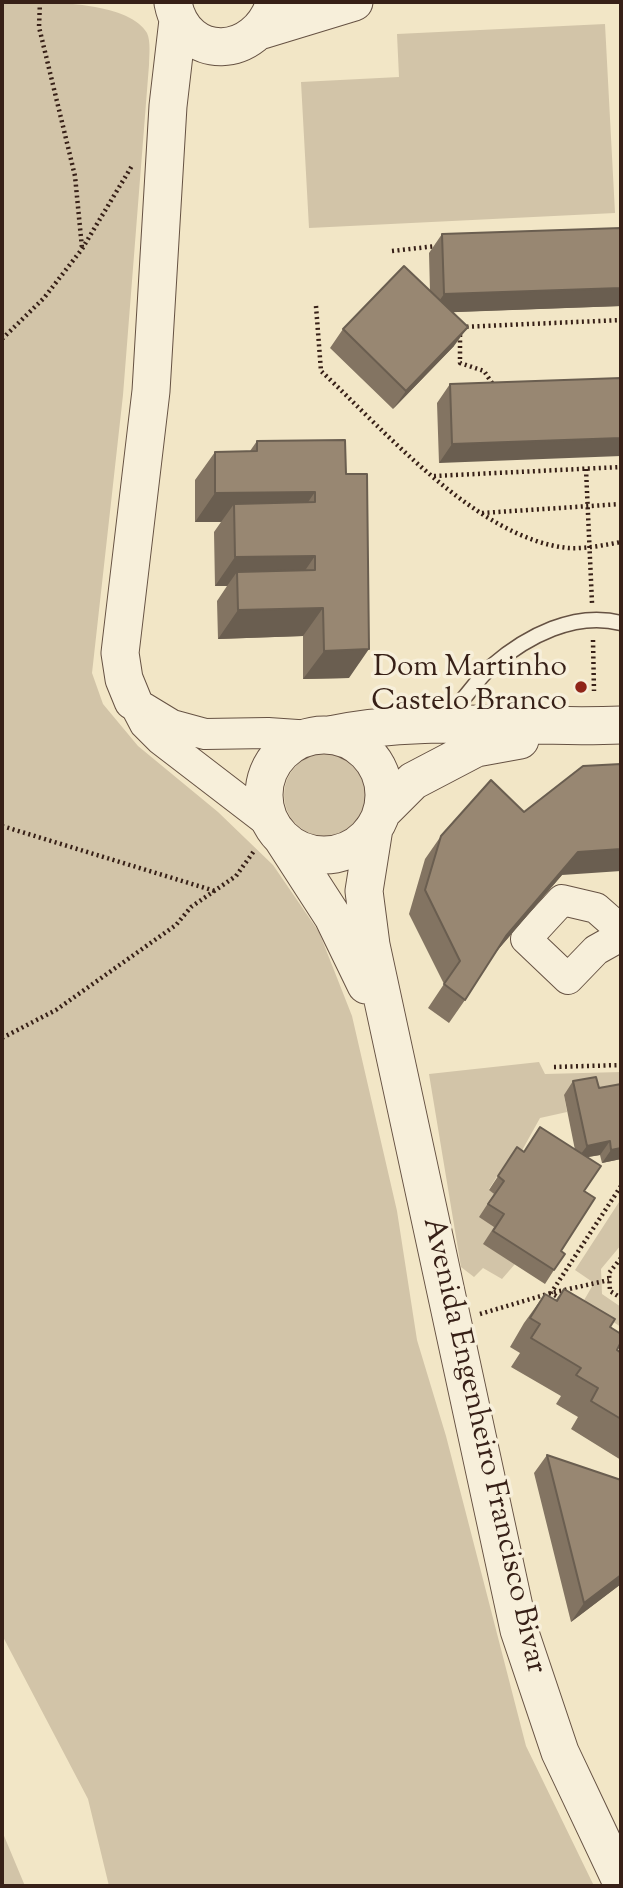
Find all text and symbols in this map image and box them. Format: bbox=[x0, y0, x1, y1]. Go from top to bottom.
place label: Dom Martinho Castelo Branco bbox=[371, 652, 567, 722]
marker: Dom Martinho Castelo Branco bbox=[573, 679, 589, 695]
street label: Avenida Engenheiro Francisco Bivar bbox=[412, 1215, 552, 1677]

